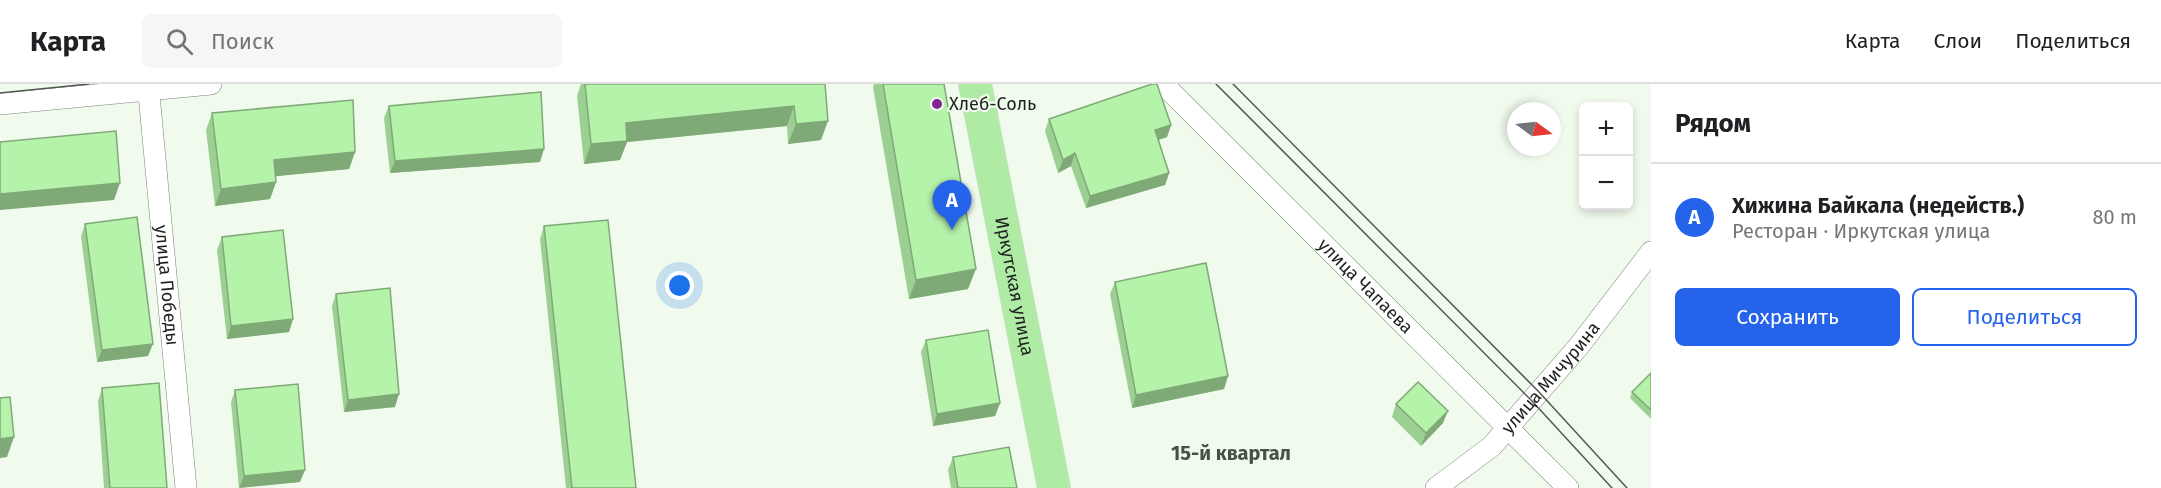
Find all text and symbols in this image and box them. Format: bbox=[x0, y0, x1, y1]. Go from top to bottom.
search box bbox=[142, 14, 562, 68]
text: Карта bbox=[30, 25, 106, 58]
icon: search bbox=[163, 25, 196, 58]
text: Поиск bbox=[211, 28, 274, 55]
text: Карта bbox=[1845, 28, 1901, 54]
text: Слои bbox=[1934, 28, 1982, 54]
text: Поделиться bbox=[2015, 28, 2131, 54]
place label: Хлеб-Соль bbox=[949, 93, 1036, 115]
marker: Хлеб-Соль bbox=[930, 97, 944, 111]
north arrow bbox=[1507, 102, 1561, 156]
map controls bbox=[1579, 102, 1633, 210]
button: + bbox=[1579, 102, 1633, 156]
text: Рядом bbox=[1675, 108, 1751, 139]
button: − bbox=[1579, 156, 1633, 210]
pin: A bbox=[932, 180, 972, 230]
text: Хижина Байкала (недейств.) bbox=[1732, 192, 2024, 219]
text: A bbox=[1689, 205, 1700, 229]
text: 80 m bbox=[2092, 205, 2137, 229]
street label: Иркутская улица bbox=[990, 215, 1039, 358]
text: Ресторан · Иркутская улица bbox=[1732, 219, 1990, 243]
street label: улица Победы bbox=[150, 224, 184, 346]
street label: улица Чапаева bbox=[1313, 234, 1418, 338]
your location bbox=[665, 271, 694, 300]
button: Сохранить bbox=[1675, 288, 1900, 346]
button: Поделиться bbox=[1912, 288, 2137, 346]
street label: улица Мичурина bbox=[1497, 317, 1605, 438]
district label: 15-й квартал bbox=[1171, 441, 1291, 465]

